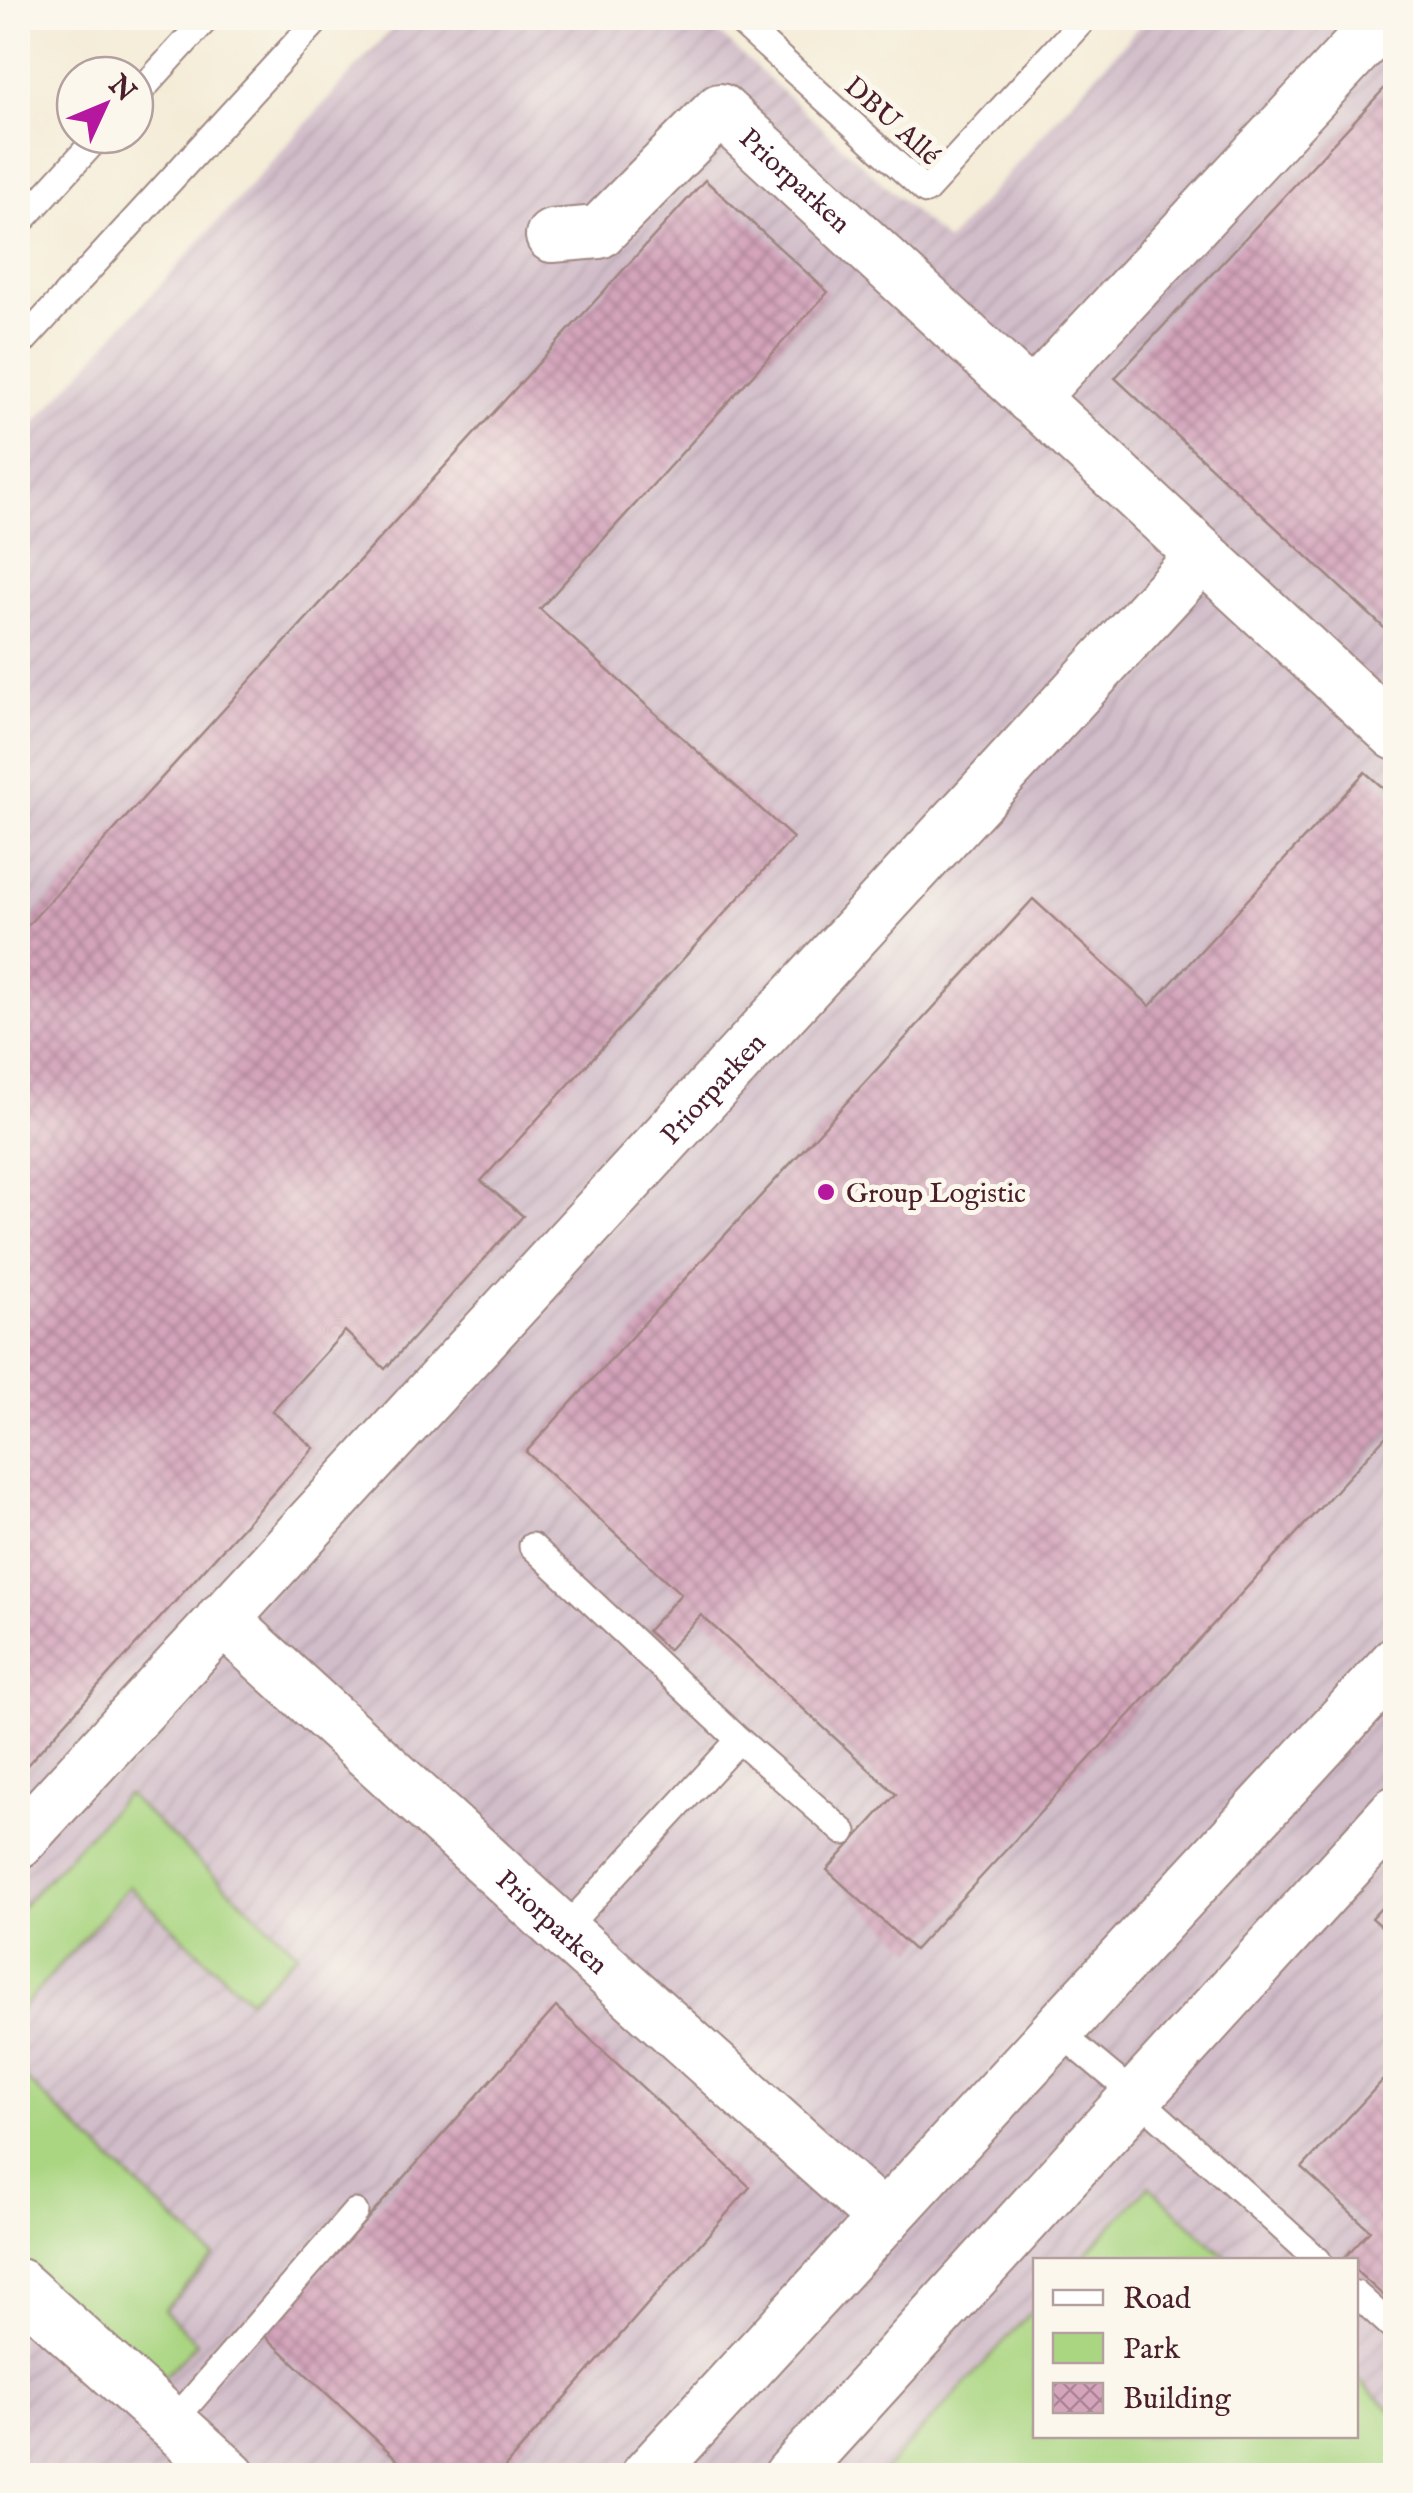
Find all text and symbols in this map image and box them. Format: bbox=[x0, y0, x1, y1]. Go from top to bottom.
north arrow bbox=[55, 55, 155, 155]
text: N bbox=[99, 68, 142, 110]
street label: DBU Allé bbox=[836, 70, 947, 174]
street label: Priorparken bbox=[731, 122, 857, 242]
street label: Priorparken bbox=[654, 1027, 774, 1153]
place label: Group Logistic bbox=[846, 1177, 1026, 1212]
marker: Group Logistic bbox=[815, 1181, 837, 1203]
street label: Priorparken bbox=[488, 1863, 614, 1983]
legend bbox=[1033, 2258, 1358, 2438]
text: Road bbox=[1123, 2281, 1192, 2319]
text: Park bbox=[1123, 2331, 1181, 2369]
text: Building bbox=[1123, 2381, 1232, 2419]

